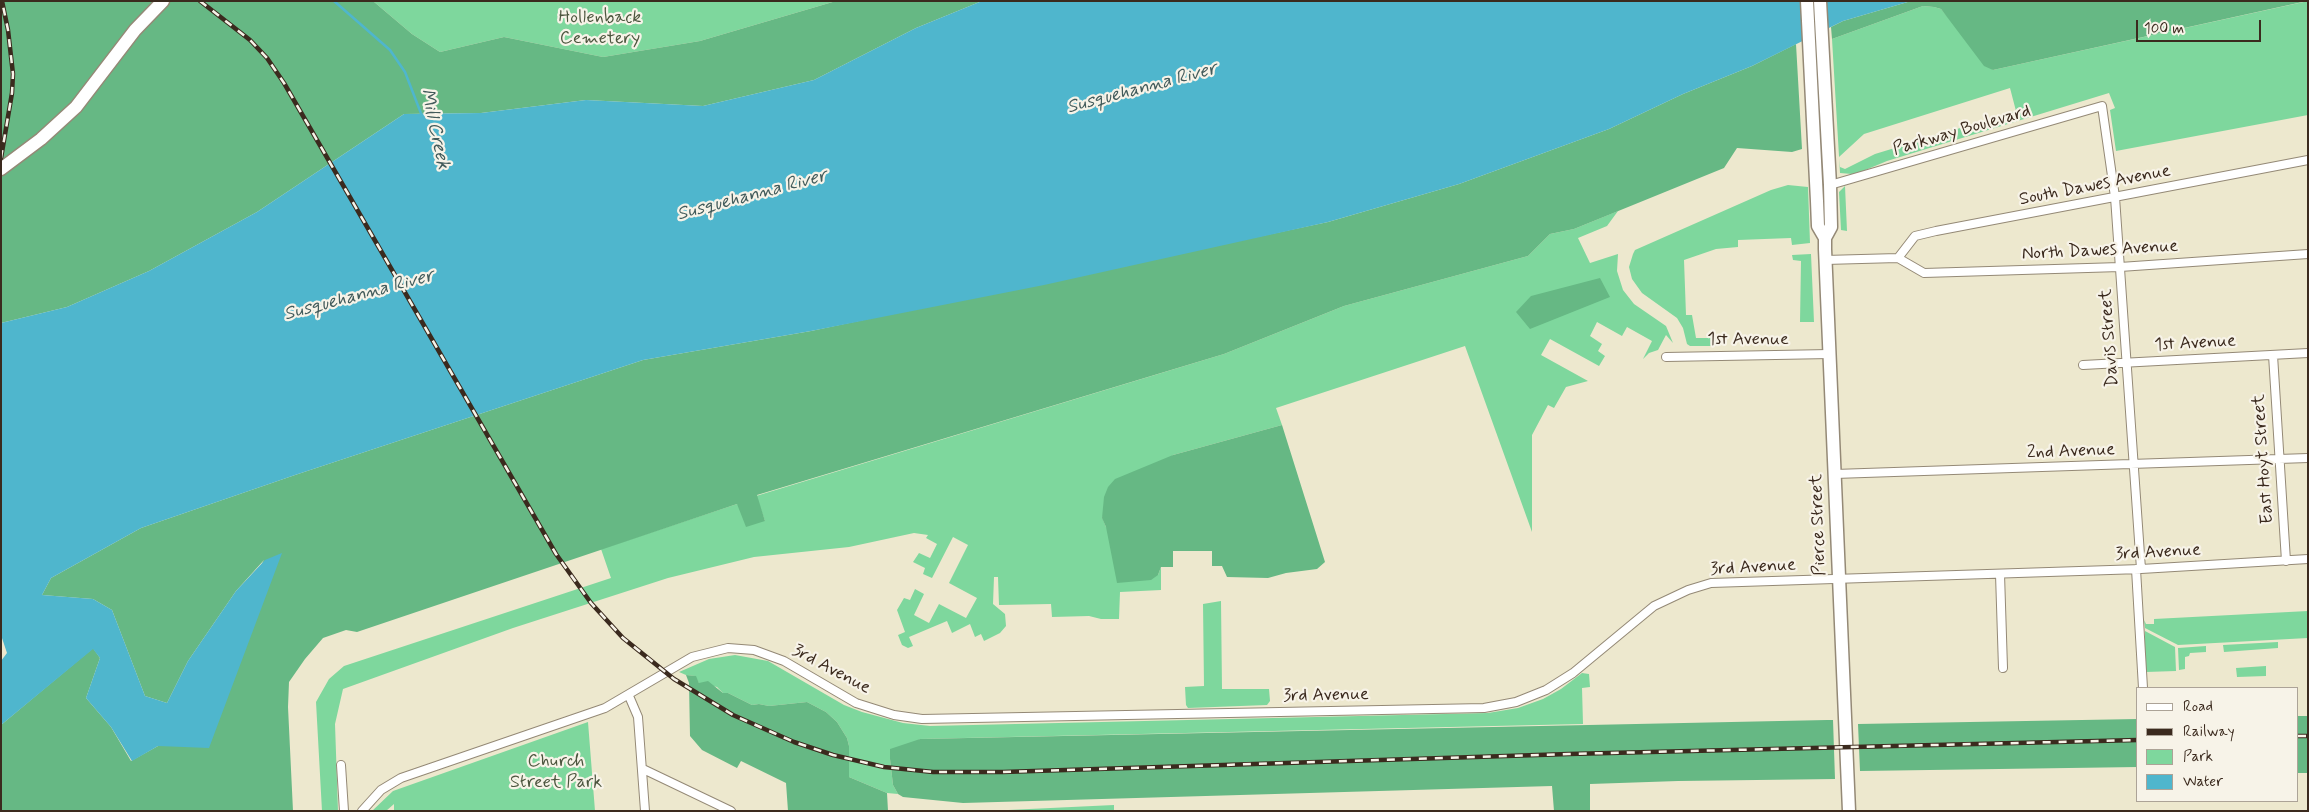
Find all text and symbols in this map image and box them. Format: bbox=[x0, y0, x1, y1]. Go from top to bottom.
park label: Hollenback Cemetery bbox=[559, 7, 641, 50]
scale bar bbox=[2139, 10, 2264, 42]
text: 100 m bbox=[2144, 19, 2184, 39]
water label: Susquehanna River bbox=[1064, 58, 1220, 120]
water label: Mill Creek bbox=[414, 87, 454, 171]
street label: Parkway Boulevard bbox=[1891, 101, 2033, 161]
street label: South Dawes Avenue bbox=[2017, 161, 2173, 211]
water label: Susquehanna River bbox=[674, 165, 830, 227]
street label: North Dawes Avenue bbox=[2021, 236, 2179, 266]
water label: Susquehanna River bbox=[281, 265, 437, 327]
street label: Davis Street bbox=[2096, 288, 2124, 388]
street label: 1st Avenue bbox=[1707, 329, 1789, 351]
street label: 1st Avenue bbox=[2154, 331, 2236, 357]
street label: East Hoyt Street bbox=[2249, 393, 2279, 525]
street label: 2nd Avenue bbox=[2027, 440, 2115, 464]
street label: Pierce Street bbox=[1806, 474, 1832, 576]
street label: 3rd Avenue bbox=[2115, 540, 2201, 566]
street label: 3rd Avenue bbox=[1710, 555, 1796, 581]
street label: 3rd Avenue bbox=[788, 640, 874, 700]
street label: 3rd Avenue bbox=[1283, 684, 1369, 708]
legend bbox=[2136, 687, 2299, 802]
text: Road bbox=[2183, 697, 2213, 717]
text: Railway bbox=[2183, 722, 2235, 742]
text: Park bbox=[2183, 747, 2213, 767]
park label: Church Street Park bbox=[510, 751, 602, 794]
text: Water bbox=[2183, 772, 2223, 792]

